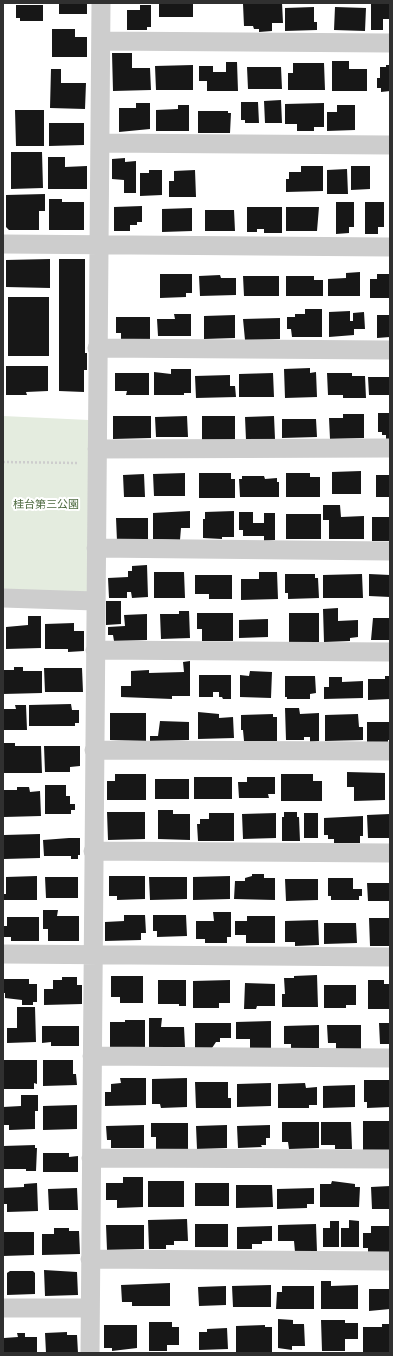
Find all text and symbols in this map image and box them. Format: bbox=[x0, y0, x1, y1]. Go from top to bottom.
park label: 桂台第三公園 bbox=[13, 498, 79, 512]

